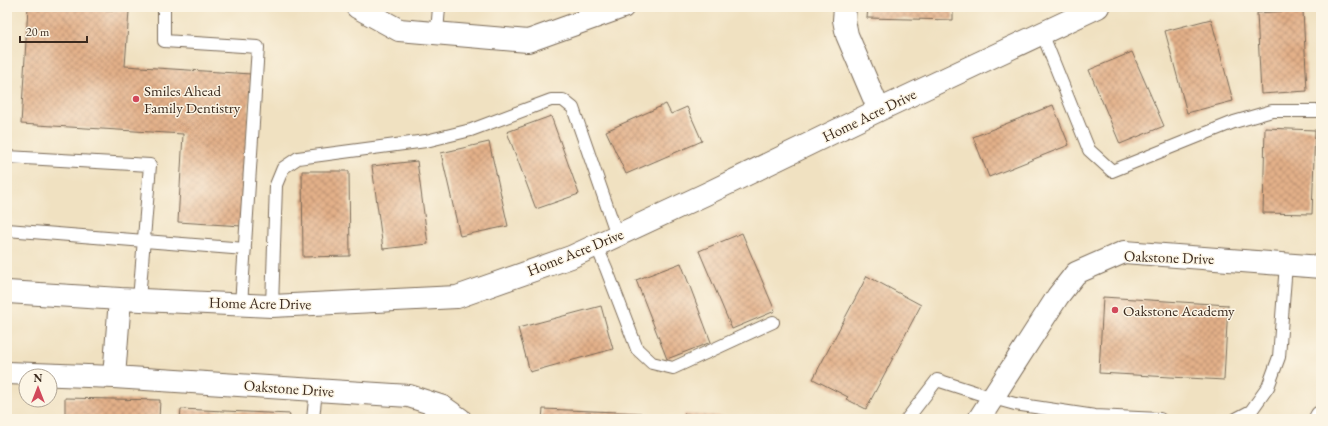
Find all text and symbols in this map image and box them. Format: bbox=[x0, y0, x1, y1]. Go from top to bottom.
scale bar bbox=[20, 18, 87, 44]
text: 20 m bbox=[26, 24, 50, 40]
place label: Smiles Ahead Family Dentistry bbox=[144, 81, 241, 117]
street label: Home Acre Drive bbox=[819, 84, 919, 146]
marker: Smiles Ahead Family Dentistry bbox=[131, 94, 141, 104]
street label: Home Acre Drive bbox=[524, 224, 626, 280]
street label: Oakstone Drive bbox=[1124, 246, 1215, 268]
street label: Home Acre Drive bbox=[209, 293, 311, 313]
place label: Oakstone Academy bbox=[1123, 301, 1235, 320]
marker: Oakstone Academy bbox=[1110, 305, 1120, 315]
north arrow bbox=[18, 368, 58, 408]
text: N bbox=[34, 371, 43, 385]
street label: Oakstone Drive bbox=[243, 375, 335, 401]

